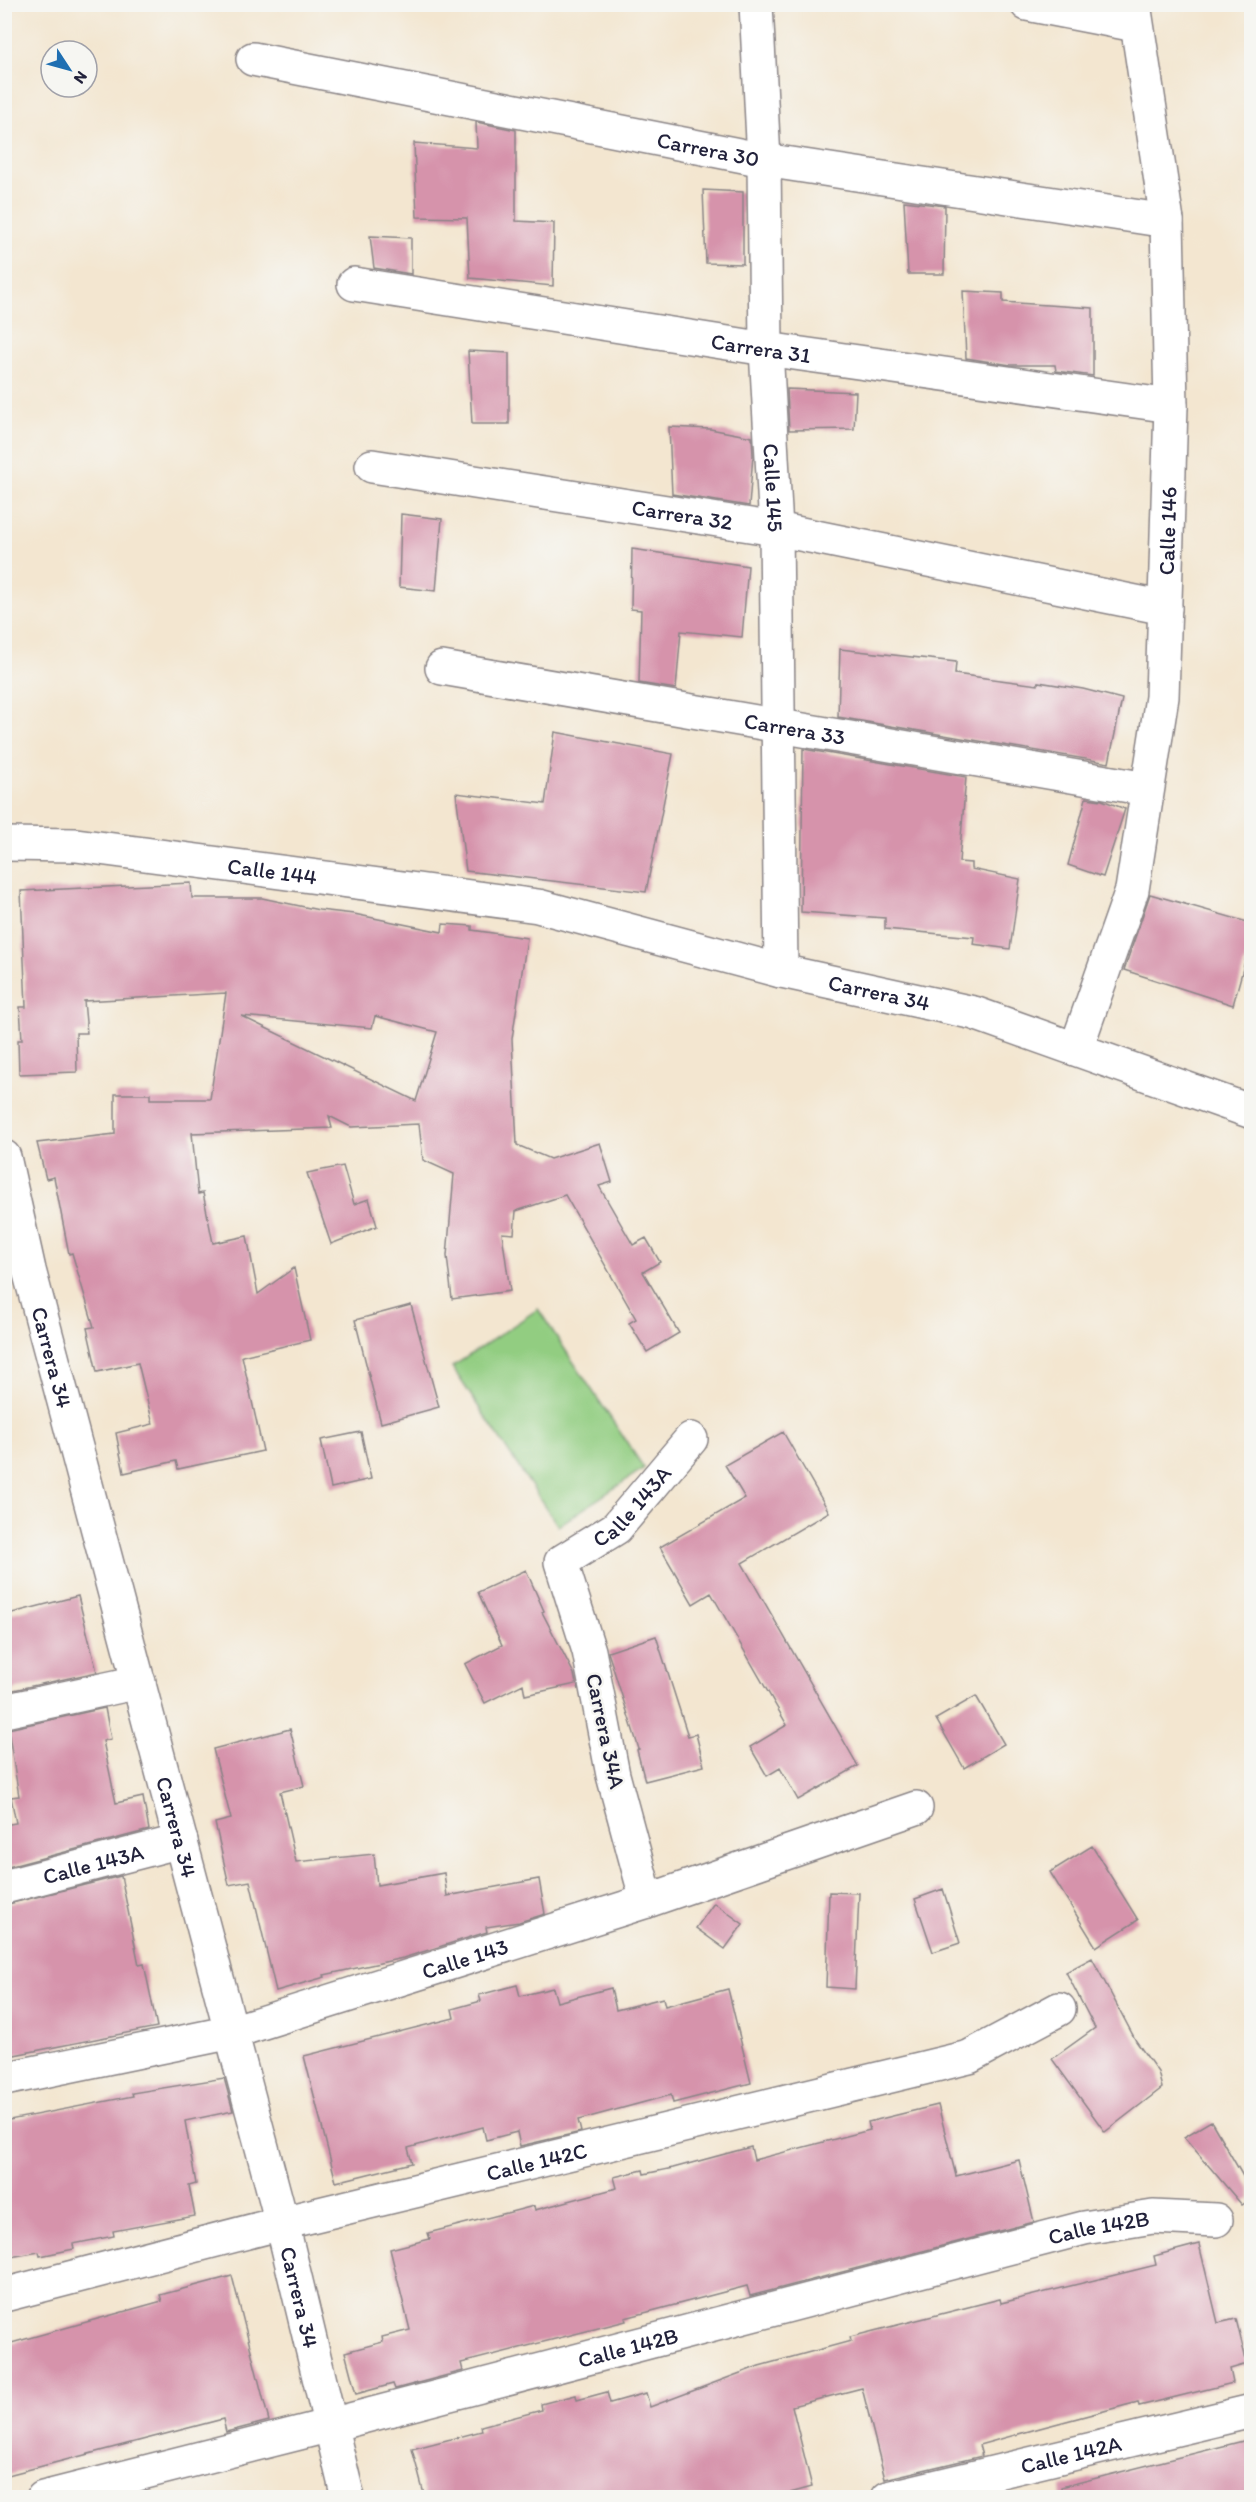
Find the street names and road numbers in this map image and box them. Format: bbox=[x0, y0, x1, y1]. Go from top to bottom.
street label: Carrera 30 bbox=[655, 126, 762, 173]
street label: Carrera 31 bbox=[709, 328, 812, 369]
street label: Calle 145 bbox=[757, 443, 789, 533]
street label: Calle 146 bbox=[1153, 486, 1182, 576]
street label: Carrera 32 bbox=[630, 494, 735, 536]
street label: Carrera 33 bbox=[742, 707, 847, 751]
street label: Calle 144 bbox=[226, 852, 319, 891]
street label: Carrera 34 bbox=[826, 969, 932, 1017]
street label: Carrera 34 bbox=[25, 1304, 78, 1411]
street label: Calle 143A bbox=[588, 1460, 677, 1553]
street label: Carrera 34A bbox=[580, 1671, 631, 1791]
street label: Carrera 34 bbox=[150, 1774, 203, 1881]
street label: Calle 143A bbox=[40, 1838, 146, 1890]
street label: Calle 143 bbox=[419, 1933, 512, 1985]
street label: Calle 142C bbox=[484, 2137, 590, 2187]
street label: Calle 142B bbox=[1045, 2205, 1151, 2251]
street label: Carrera 34 bbox=[274, 2244, 325, 2351]
street label: Calle 142B bbox=[575, 2322, 681, 2374]
street label: Calle 142A bbox=[1018, 2430, 1124, 2480]

